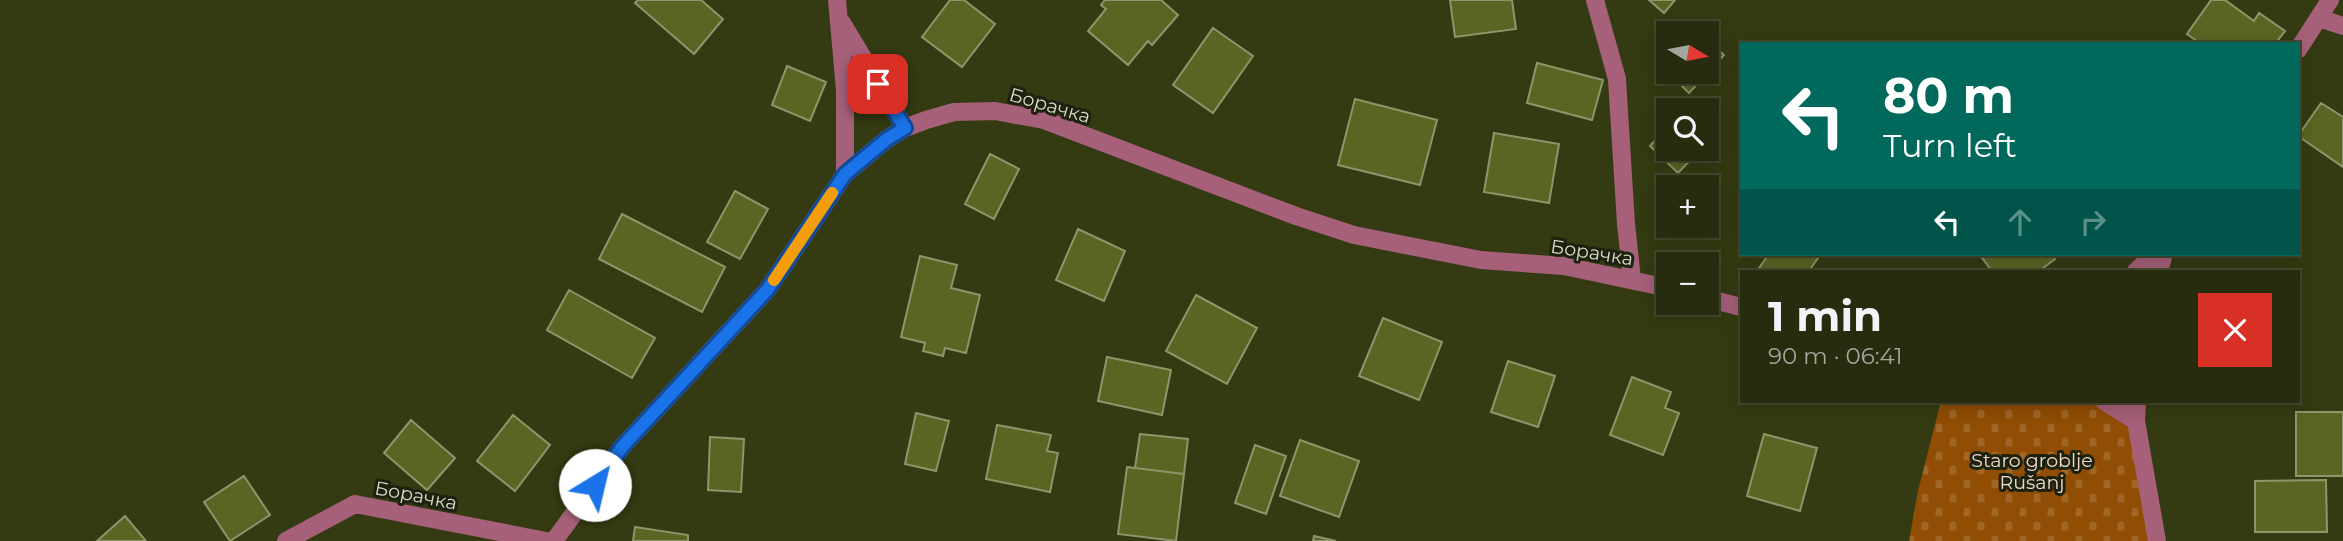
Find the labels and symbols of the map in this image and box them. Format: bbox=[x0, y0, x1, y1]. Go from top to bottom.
north arrow bbox=[1656, 21, 1718, 84]
pin bbox=[848, 54, 908, 114]
street label: Борачка bbox=[1007, 83, 1093, 128]
street label: Борачка bbox=[1549, 235, 1635, 270]
position arrow bbox=[558, 448, 632, 522]
park label: Staro groblje Rušanj bbox=[1971, 449, 2093, 494]
street label: Борачка bbox=[373, 476, 459, 515]

